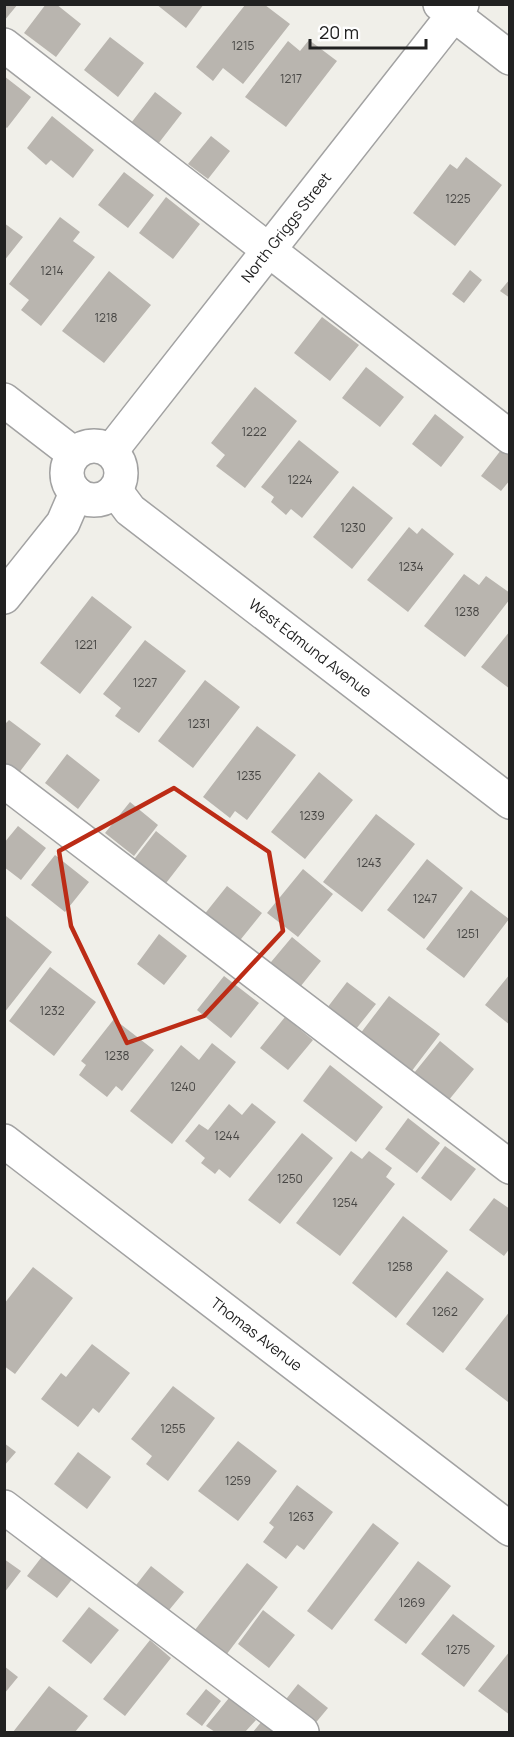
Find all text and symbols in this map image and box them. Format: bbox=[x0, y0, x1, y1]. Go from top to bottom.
scale bar bbox=[310, 12, 426, 50]
text: 20 m bbox=[319, 20, 359, 44]
house number: 1215 bbox=[231, 37, 255, 54]
house number: 1217 bbox=[280, 70, 302, 87]
street label: North Griggs Street bbox=[236, 168, 336, 287]
house number: 1225 bbox=[445, 190, 471, 207]
house number: 1214 bbox=[40, 262, 64, 279]
house number: 1218 bbox=[94, 309, 118, 326]
house number: 1222 bbox=[241, 423, 267, 440]
house number: 1224 bbox=[287, 471, 313, 488]
house number: 1230 bbox=[340, 519, 366, 536]
house number: 1234 bbox=[398, 558, 424, 575]
street label: West Edmund Avenue bbox=[244, 594, 376, 702]
house number: 1238 bbox=[454, 603, 480, 620]
house number: 1221 bbox=[74, 636, 98, 653]
house number: 1227 bbox=[133, 674, 157, 691]
house number: 1231 bbox=[188, 715, 210, 732]
house number: 1235 bbox=[236, 767, 262, 784]
house number: 1239 bbox=[299, 807, 325, 824]
house number: 1243 bbox=[357, 854, 382, 871]
house number: 1247 bbox=[413, 890, 437, 907]
house number: 1251 bbox=[456, 925, 480, 942]
house number: 1232 bbox=[40, 1002, 65, 1019]
house number: 1238 bbox=[104, 1047, 130, 1064]
house number: 1240 bbox=[170, 1078, 196, 1095]
house number: 1244 bbox=[214, 1127, 240, 1144]
house number: 1250 bbox=[277, 1170, 303, 1187]
house number: 1254 bbox=[332, 1194, 358, 1211]
house number: 1258 bbox=[387, 1258, 413, 1275]
street label: Thomas Avenue bbox=[207, 1292, 307, 1376]
house number: 1262 bbox=[432, 1303, 458, 1320]
house number: 1255 bbox=[160, 1420, 186, 1437]
house number: 1259 bbox=[225, 1472, 251, 1489]
house number: 1263 bbox=[288, 1508, 314, 1525]
house number: 1269 bbox=[399, 1594, 425, 1611]
house number: 1275 bbox=[446, 1641, 470, 1658]

